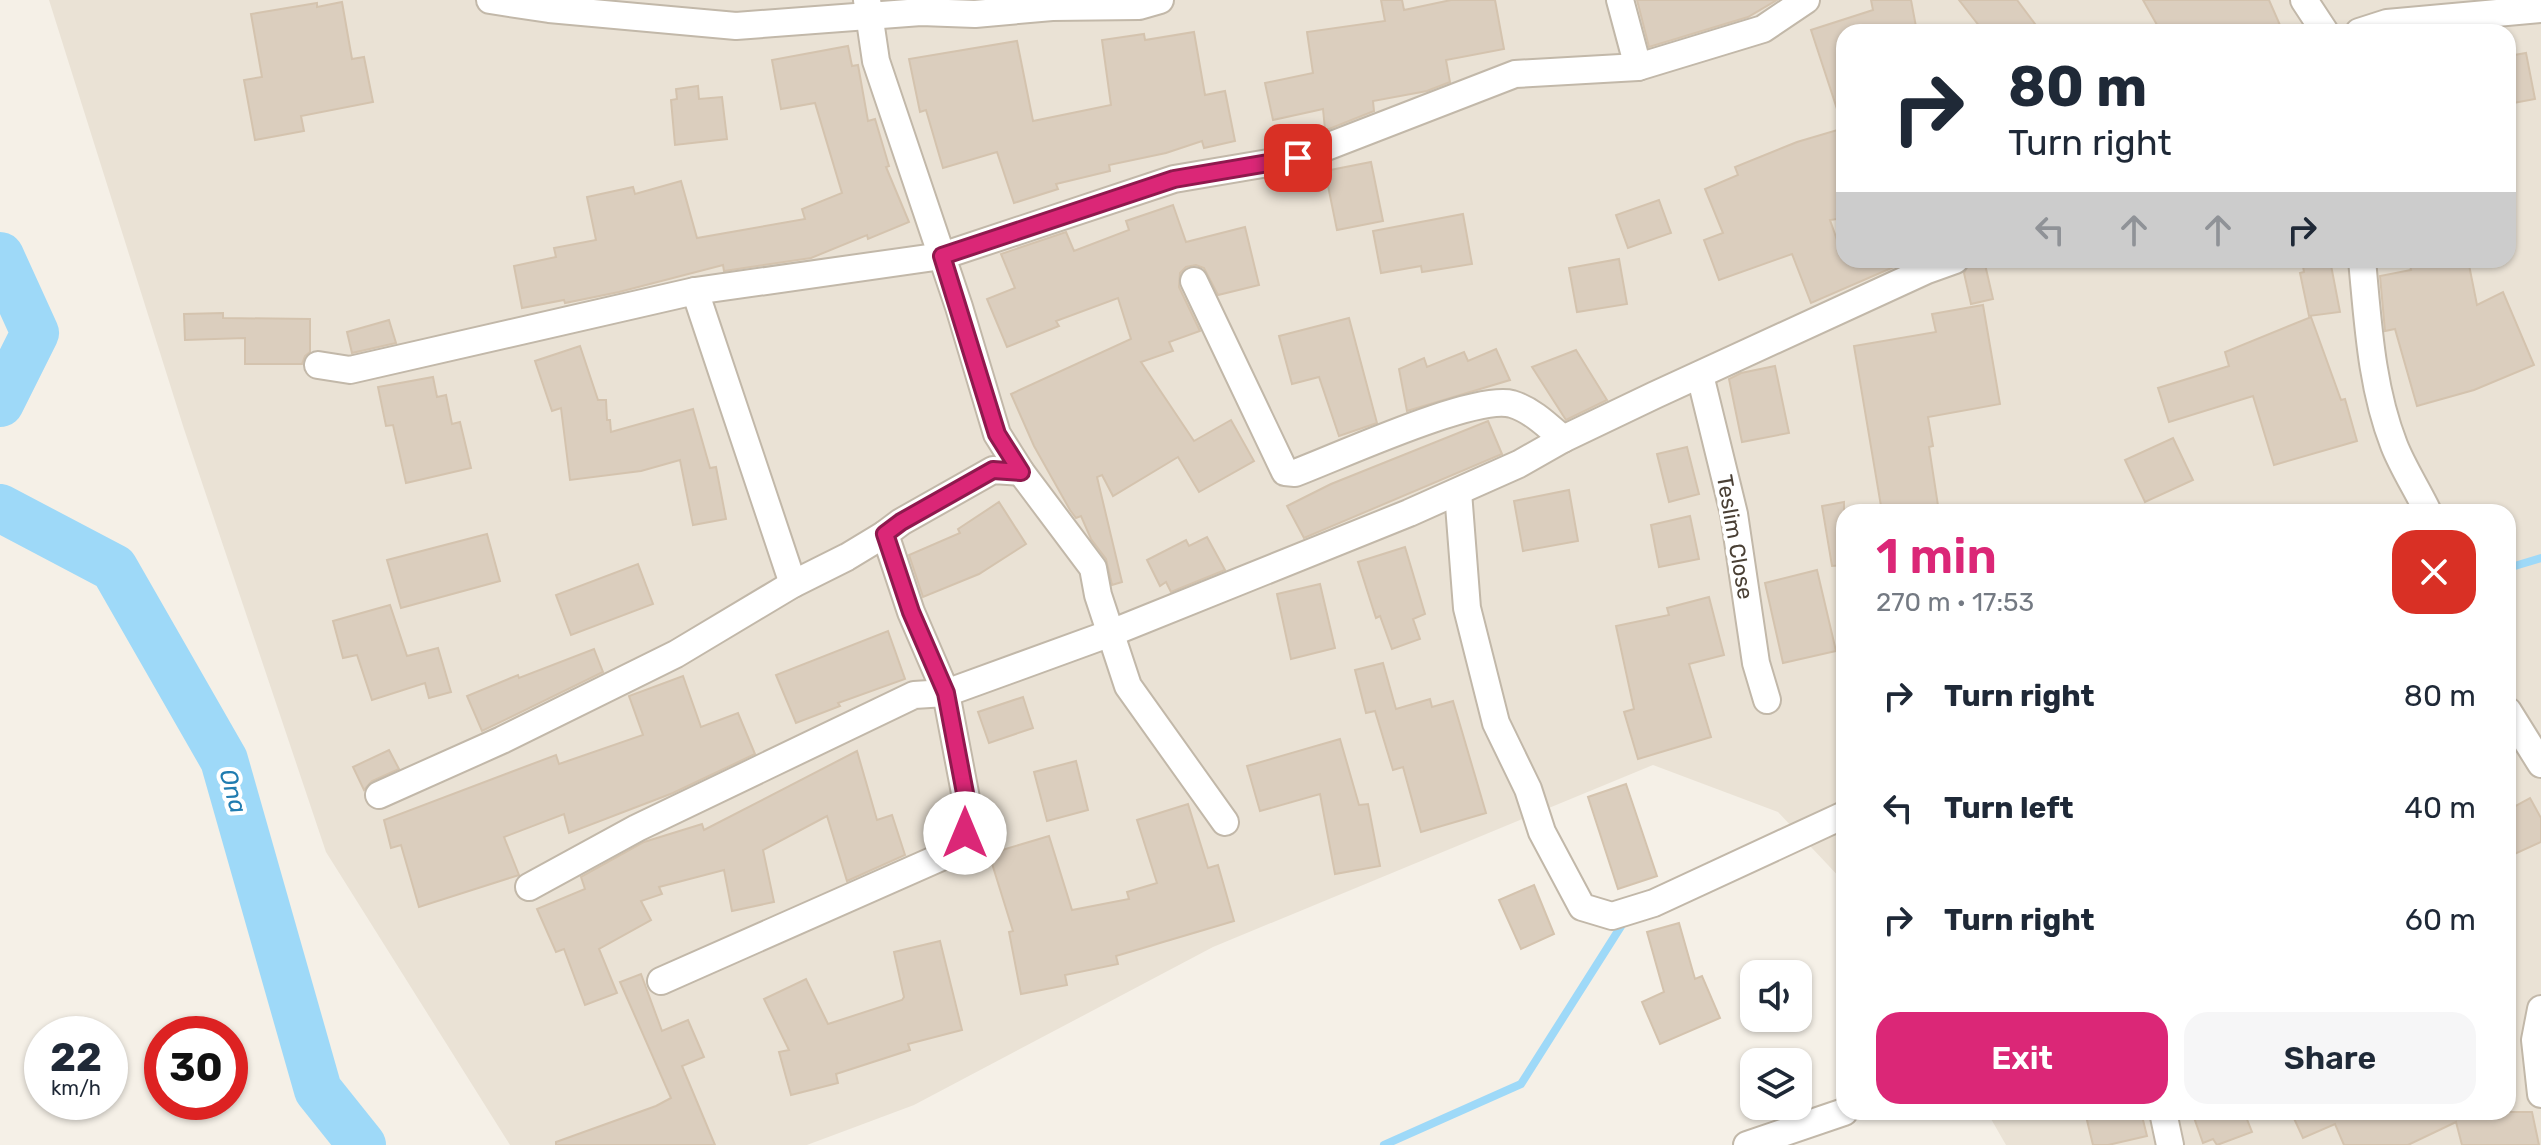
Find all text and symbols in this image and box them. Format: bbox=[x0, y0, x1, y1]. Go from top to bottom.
text: 80 m bbox=[2008, 54, 2147, 120]
icon: right bbox=[1876, 56, 1980, 160]
text: Turn right bbox=[2008, 121, 2172, 164]
pin bbox=[1264, 124, 1332, 192]
icon: arrive bbox=[1276, 136, 1320, 180]
icon: left bbox=[2028, 208, 2072, 252]
icon: ahead bbox=[2112, 208, 2156, 252]
icon: ahead bbox=[2196, 208, 2240, 252]
icon: right bbox=[2280, 208, 2324, 252]
street label: Teslim Close bbox=[1711, 473, 1759, 601]
text: 1 min bbox=[1876, 528, 1997, 585]
button: close bbox=[2392, 530, 2476, 614]
text: 270 m · 17:53 bbox=[1876, 587, 2034, 618]
icon: right bbox=[1876, 674, 1920, 718]
text: Turn right bbox=[1944, 678, 2095, 714]
text: 80 m bbox=[2404, 678, 2476, 714]
water label: Ona bbox=[213, 766, 253, 816]
icon: left bbox=[1876, 786, 1920, 830]
text: Turn left bbox=[1944, 790, 2074, 826]
text: 40 m bbox=[2404, 790, 2476, 826]
position arrow bbox=[923, 791, 1007, 875]
icon: right bbox=[1876, 898, 1920, 942]
text: Turn right bbox=[1944, 902, 2095, 938]
text: 60 m bbox=[2405, 902, 2476, 938]
map controls bbox=[1740, 960, 1812, 1120]
button: sound bbox=[1740, 960, 1812, 1032]
button: Exit bbox=[1876, 1012, 2168, 1104]
button: Share bbox=[2184, 1012, 2476, 1104]
speed limit sign: 30 bbox=[144, 1016, 248, 1120]
text: 22 bbox=[50, 1034, 102, 1081]
button: layers bbox=[1740, 1048, 1812, 1120]
text: km/h bbox=[51, 1076, 101, 1100]

